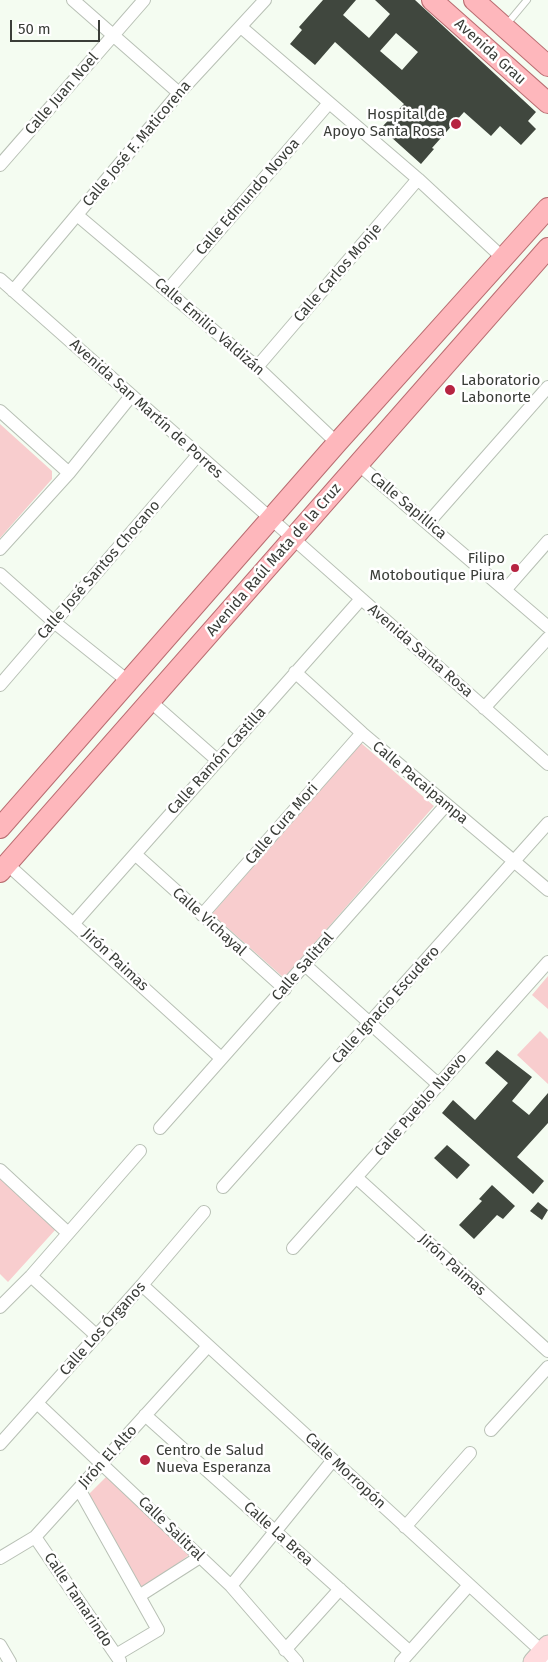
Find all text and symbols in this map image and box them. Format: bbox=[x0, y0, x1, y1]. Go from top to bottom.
scale bar bbox=[12, 10, 102, 42]
street label: Avenida Grau bbox=[451, 15, 529, 89]
text: 50 m bbox=[18, 20, 51, 38]
street label: Calle Juan Noel bbox=[21, 49, 103, 139]
street label: Calle José F. Maticorena bbox=[79, 77, 195, 211]
place label: Hospital de Apoyo Santa Rosa bbox=[324, 106, 445, 141]
marker: Hospital de Apoyo Santa Rosa bbox=[449, 117, 463, 131]
street label: Calle Edmundo Novoa bbox=[192, 135, 304, 259]
street label: Calle Carlos Monje bbox=[290, 220, 386, 326]
street label: Calle Emilio Valdizán bbox=[150, 274, 268, 380]
street label: Avenida San Martín de Porres bbox=[66, 335, 226, 483]
place label: Laboratorio Labonorte bbox=[461, 372, 540, 407]
marker: Laboratorio Labonorte bbox=[443, 383, 457, 397]
street label: Calle Sapillica bbox=[366, 469, 450, 543]
street label: Avenida Raúl Mata de la Cruz bbox=[203, 480, 345, 640]
street label: Calle José Santos Chocano bbox=[34, 497, 164, 643]
place label: Filipo Motoboutique Piura bbox=[370, 550, 505, 585]
marker: Filipo Motoboutique Piura bbox=[509, 562, 521, 574]
street label: Avenida Santa Rosa bbox=[364, 600, 476, 702]
street label: Calle Ramón Castilla bbox=[164, 704, 270, 818]
street label: Calle Pacaipampa bbox=[369, 738, 471, 828]
street label: Calle Cura Mori bbox=[242, 780, 322, 868]
street label: Calle Vichayal bbox=[168, 884, 250, 960]
street label: Jirón Paimas bbox=[78, 925, 152, 995]
street label: Calle Salitral bbox=[268, 929, 338, 1005]
street label: Calle Ignacio Escudero bbox=[328, 942, 444, 1068]
street label: Calle Pueblo Nuevo bbox=[371, 1049, 471, 1161]
street label: Jirón Paimas bbox=[415, 1230, 489, 1300]
street label: Calle Los Órganos bbox=[56, 1278, 150, 1380]
street label: Jirón El Alto bbox=[75, 1422, 141, 1492]
street label: Calle Morropón bbox=[301, 1429, 389, 1513]
place label: Centro de Salud Nueva Esperanza bbox=[156, 1442, 271, 1477]
marker: Centro de Salud Nueva Esperanza bbox=[138, 1453, 152, 1467]
street label: Calle Salitral bbox=[134, 1493, 208, 1565]
street label: Calle La Brea bbox=[240, 1498, 316, 1570]
street label: Calle Tamarindo bbox=[40, 1549, 116, 1651]

